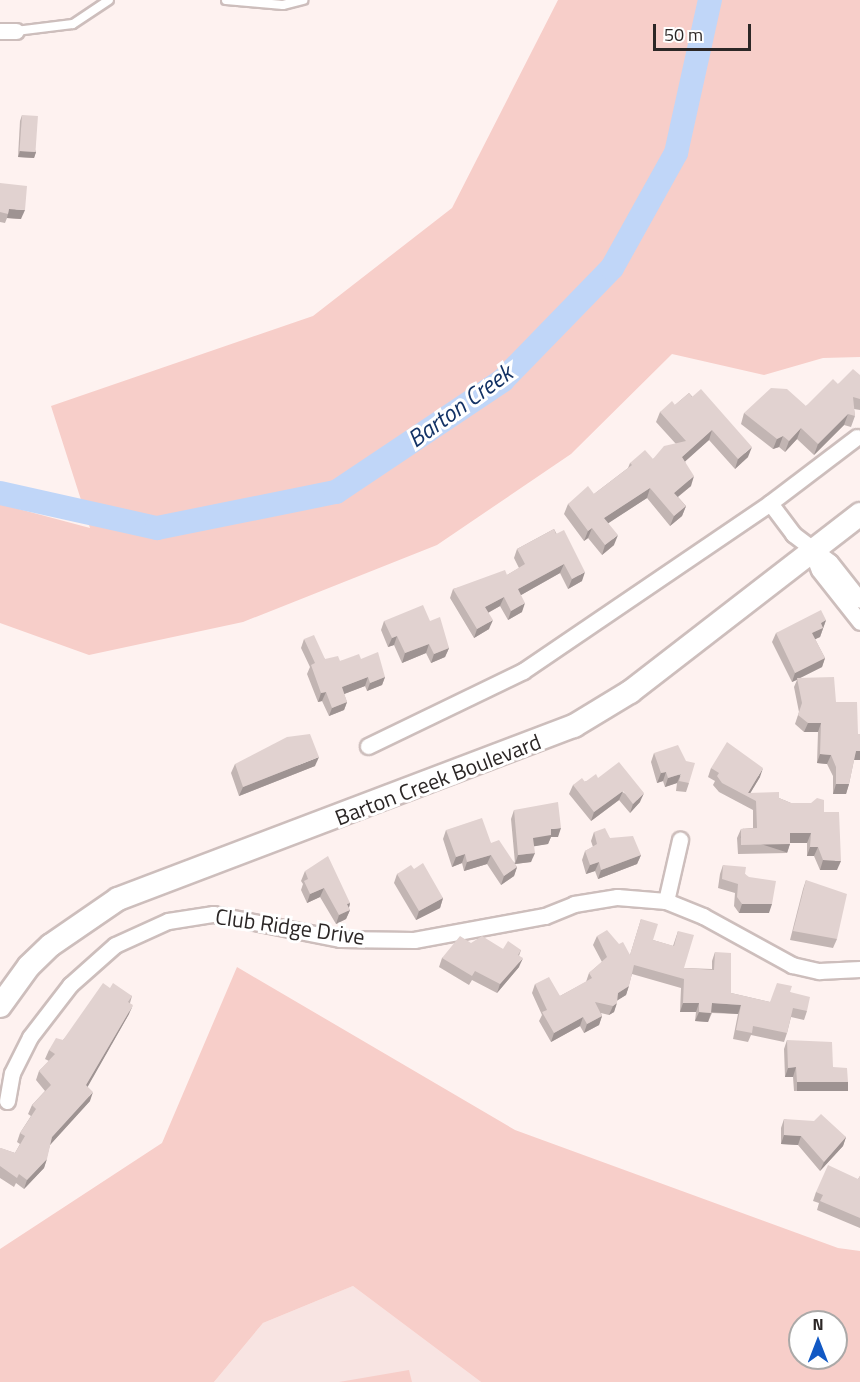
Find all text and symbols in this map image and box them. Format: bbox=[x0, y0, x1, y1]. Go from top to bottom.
scale bar bbox=[656, 12, 754, 50]
text: 50 m bbox=[664, 21, 703, 48]
water label: Barton Creek bbox=[402, 358, 518, 454]
street label: Barton Creek Boulevard bbox=[331, 729, 545, 831]
street label: Club Ridge Drive bbox=[214, 903, 366, 951]
north arrow bbox=[788, 1310, 848, 1370]
text: N bbox=[812, 1312, 824, 1336]

